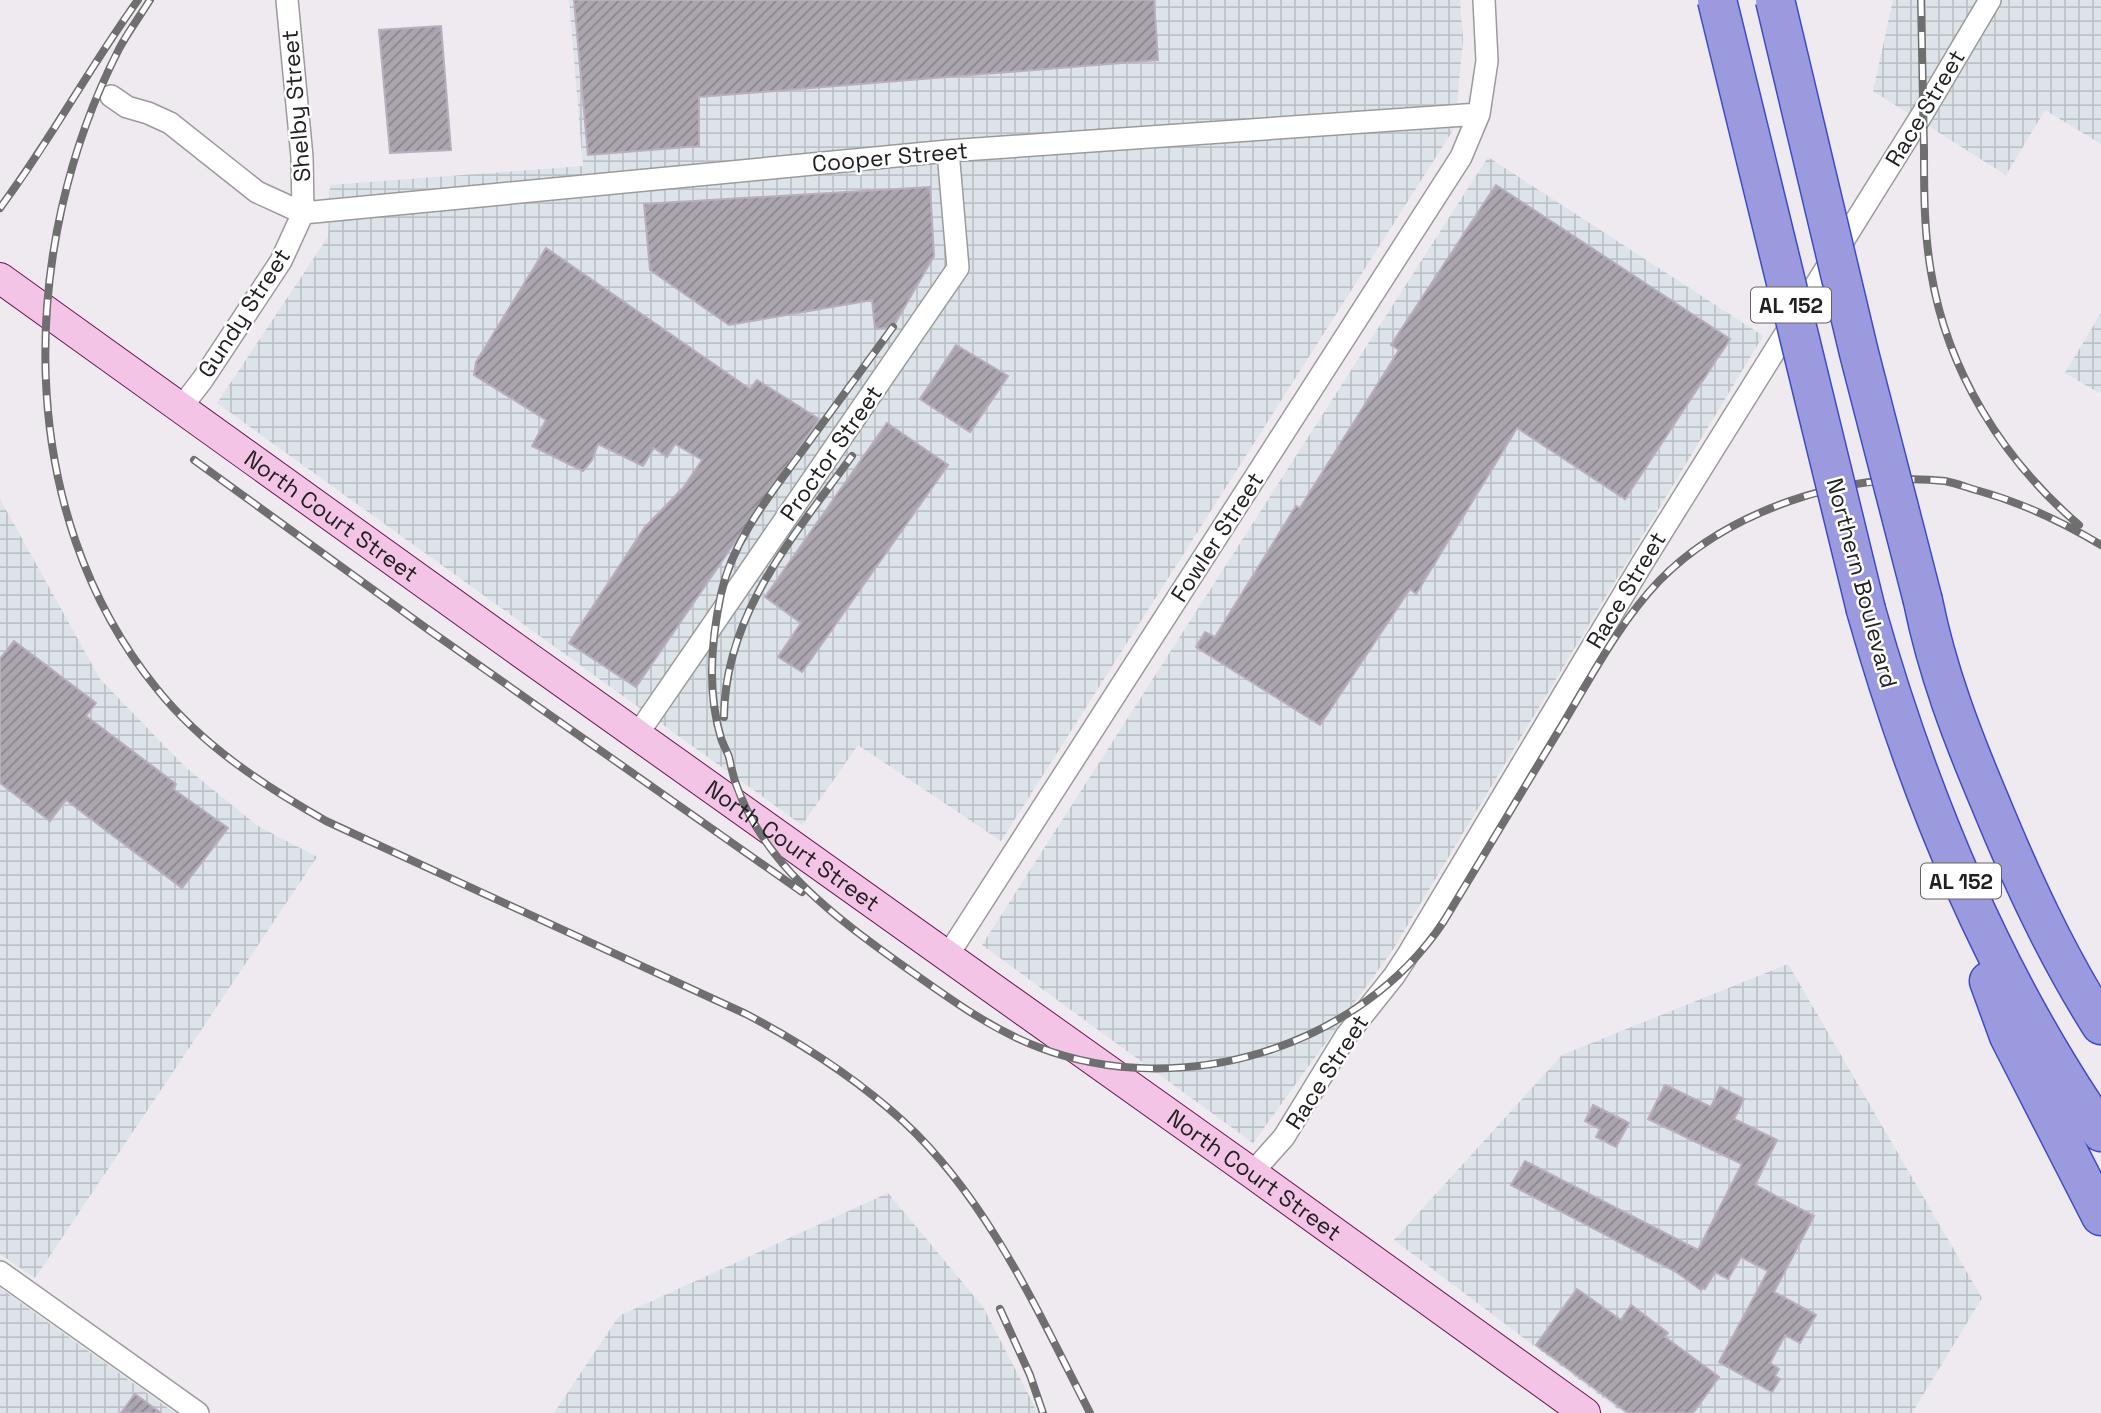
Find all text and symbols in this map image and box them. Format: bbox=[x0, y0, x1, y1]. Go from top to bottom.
street label: Shelby Street bbox=[274, 29, 318, 183]
street label: Race Street bbox=[1878, 44, 1972, 172]
street label: Cooper Street bbox=[811, 135, 969, 179]
street label: Gundy Street bbox=[191, 243, 297, 383]
road number: AL 152 bbox=[1751, 288, 1831, 322]
street label: Proctor Street bbox=[773, 379, 889, 527]
street label: North Court Street bbox=[238, 443, 424, 589]
street label: Fowler Street bbox=[1164, 466, 1270, 608]
street label: Northern Boulevard bbox=[1820, 475, 1904, 691]
street label: Race Street bbox=[1579, 526, 1673, 654]
street label: North Court Street bbox=[699, 773, 886, 918]
road number: AL 152 bbox=[1921, 864, 2001, 898]
street label: Race Street bbox=[1279, 1009, 1375, 1135]
street label: North Court Street bbox=[1161, 1102, 1347, 1248]

